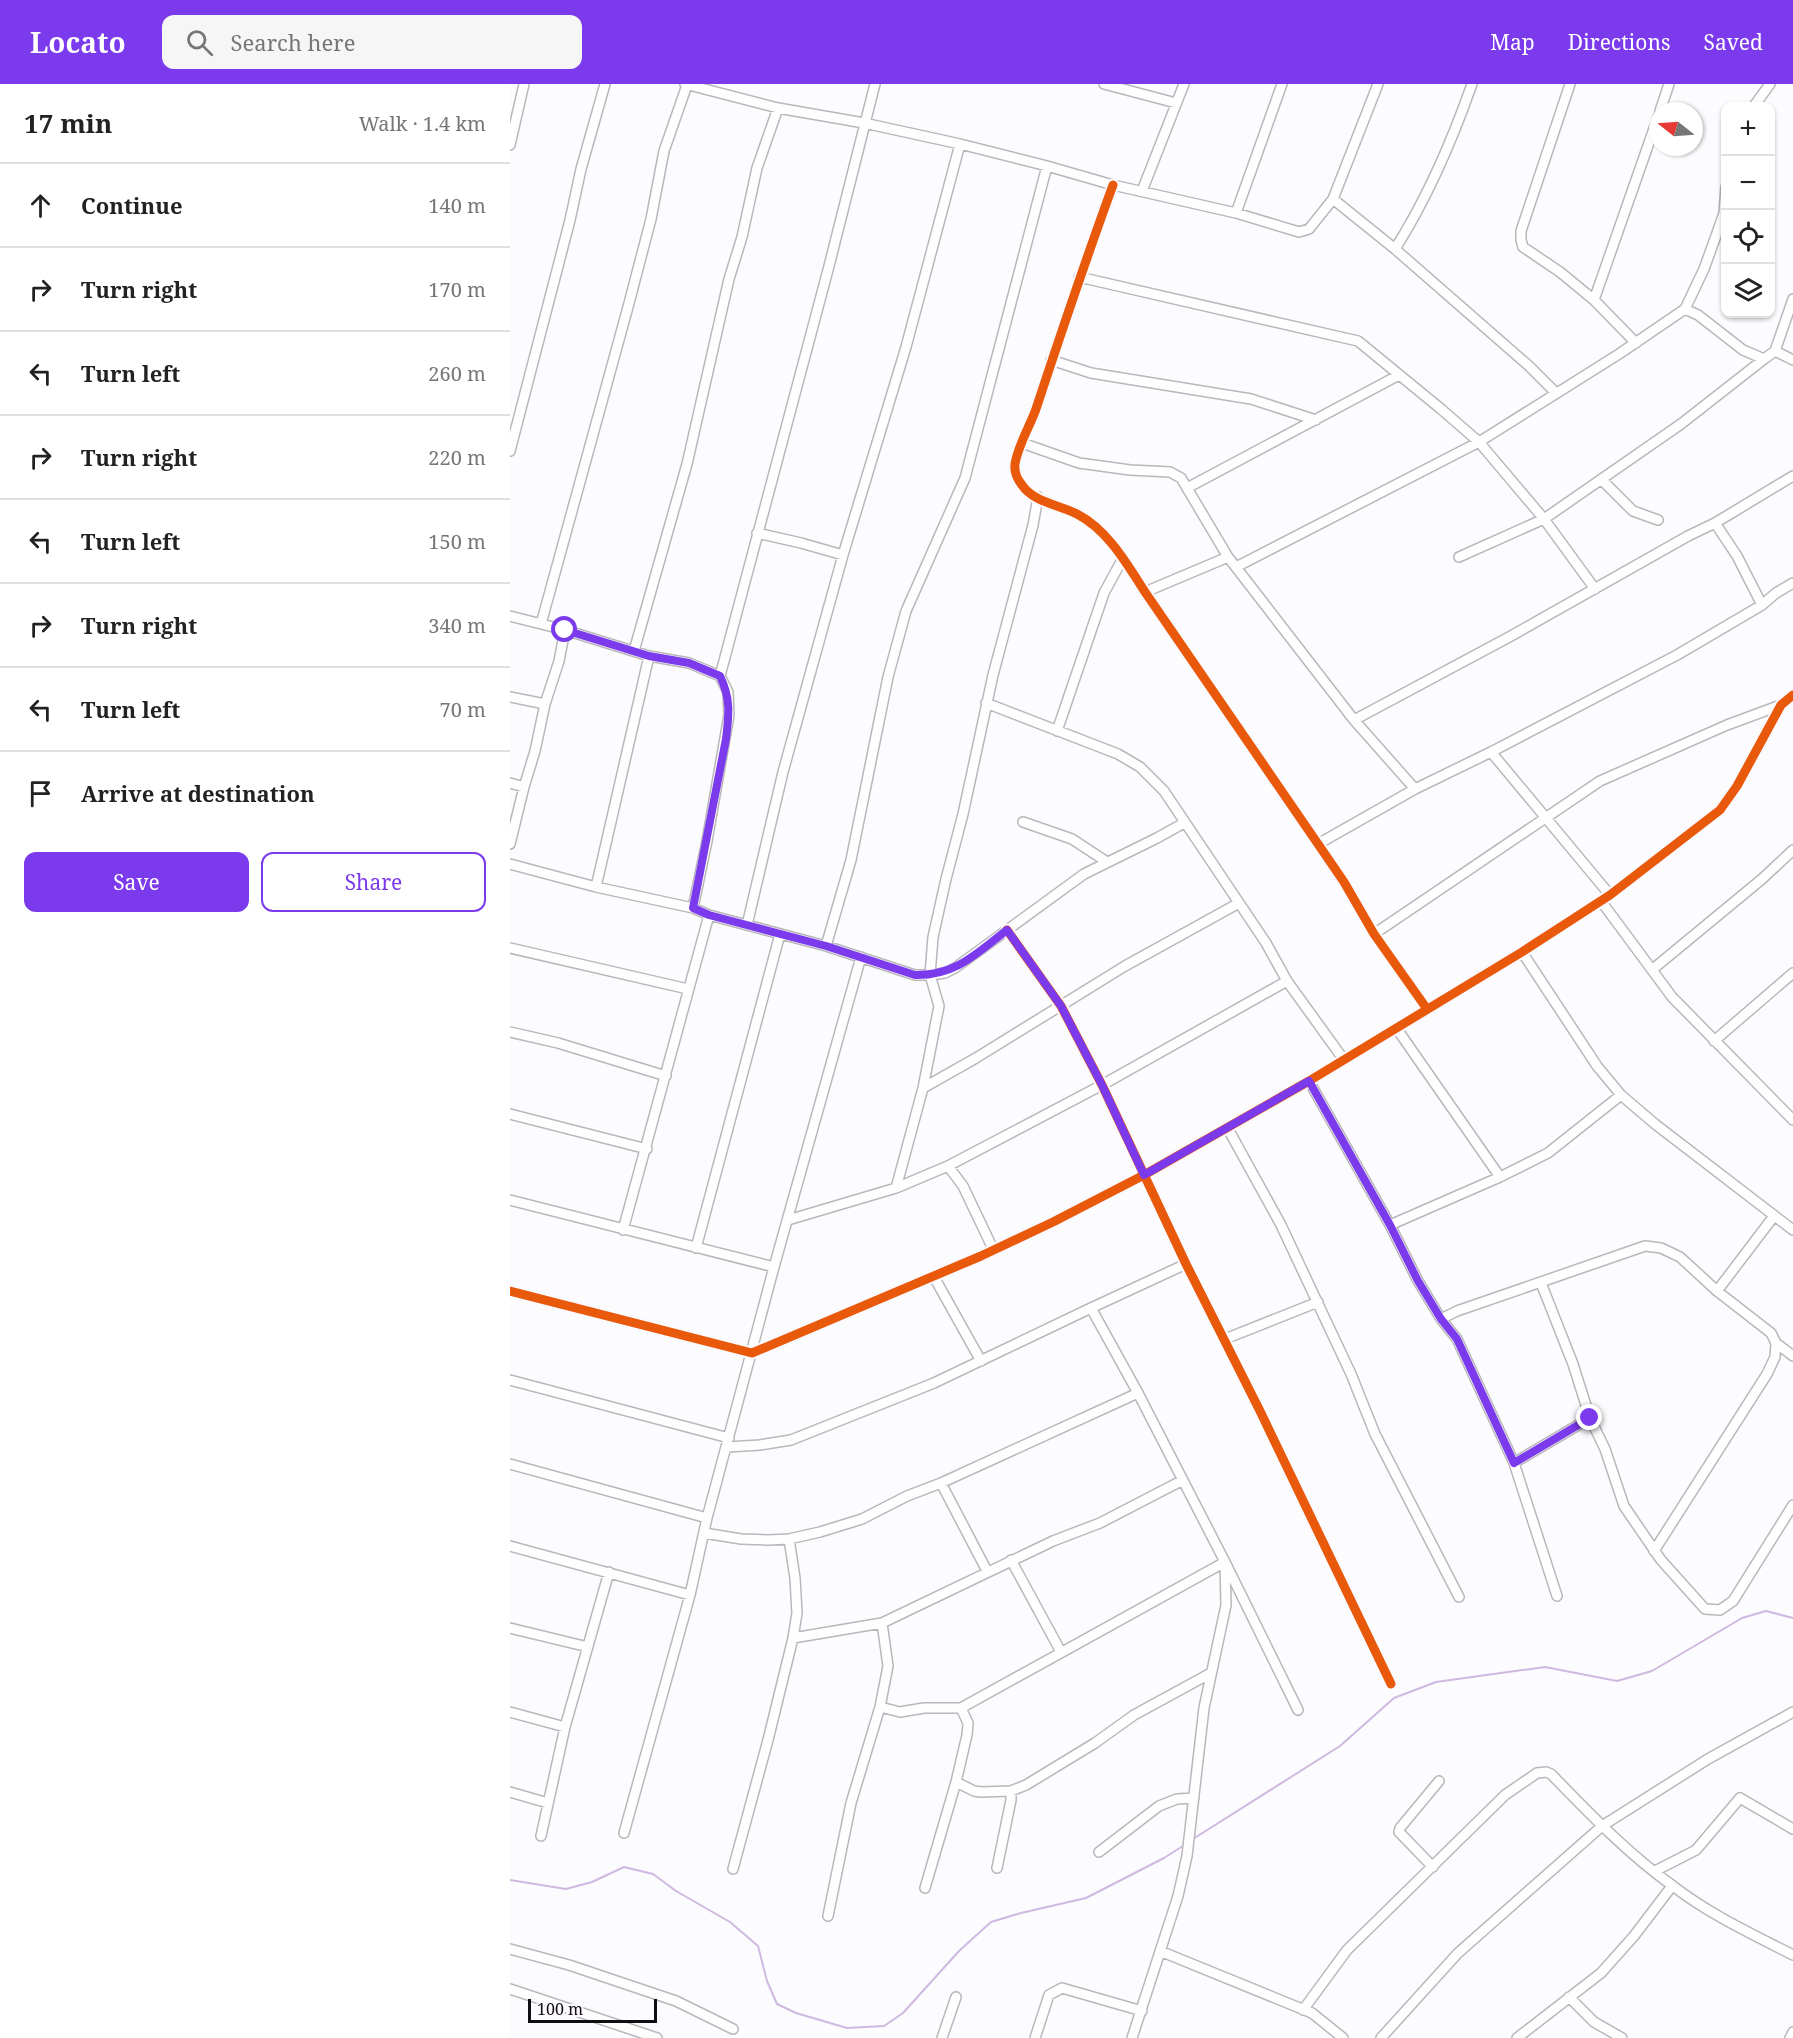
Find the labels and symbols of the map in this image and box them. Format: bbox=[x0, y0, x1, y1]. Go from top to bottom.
north arrow bbox=[1649, 102, 1703, 156]
route start bbox=[551, 616, 577, 642]
route end bbox=[1576, 1404, 1602, 1430]
scale bar bbox=[528, 1996, 657, 2024]

